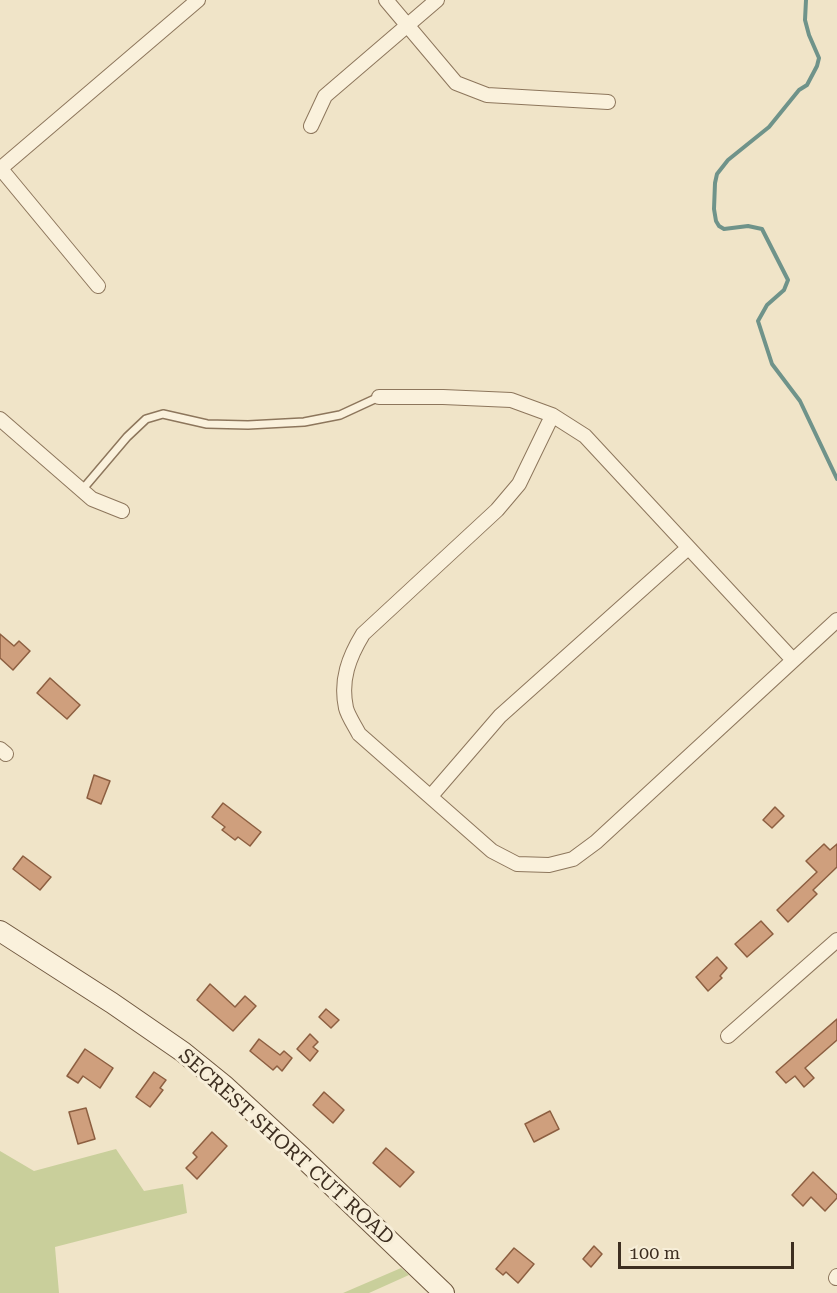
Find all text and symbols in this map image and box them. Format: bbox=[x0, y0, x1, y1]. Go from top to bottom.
street label: SECREST SHORT CUT ROAD bbox=[173, 1044, 399, 1250]
scale bar bbox=[621, 1230, 796, 1268]
text: 100 m bbox=[629, 1242, 680, 1263]

